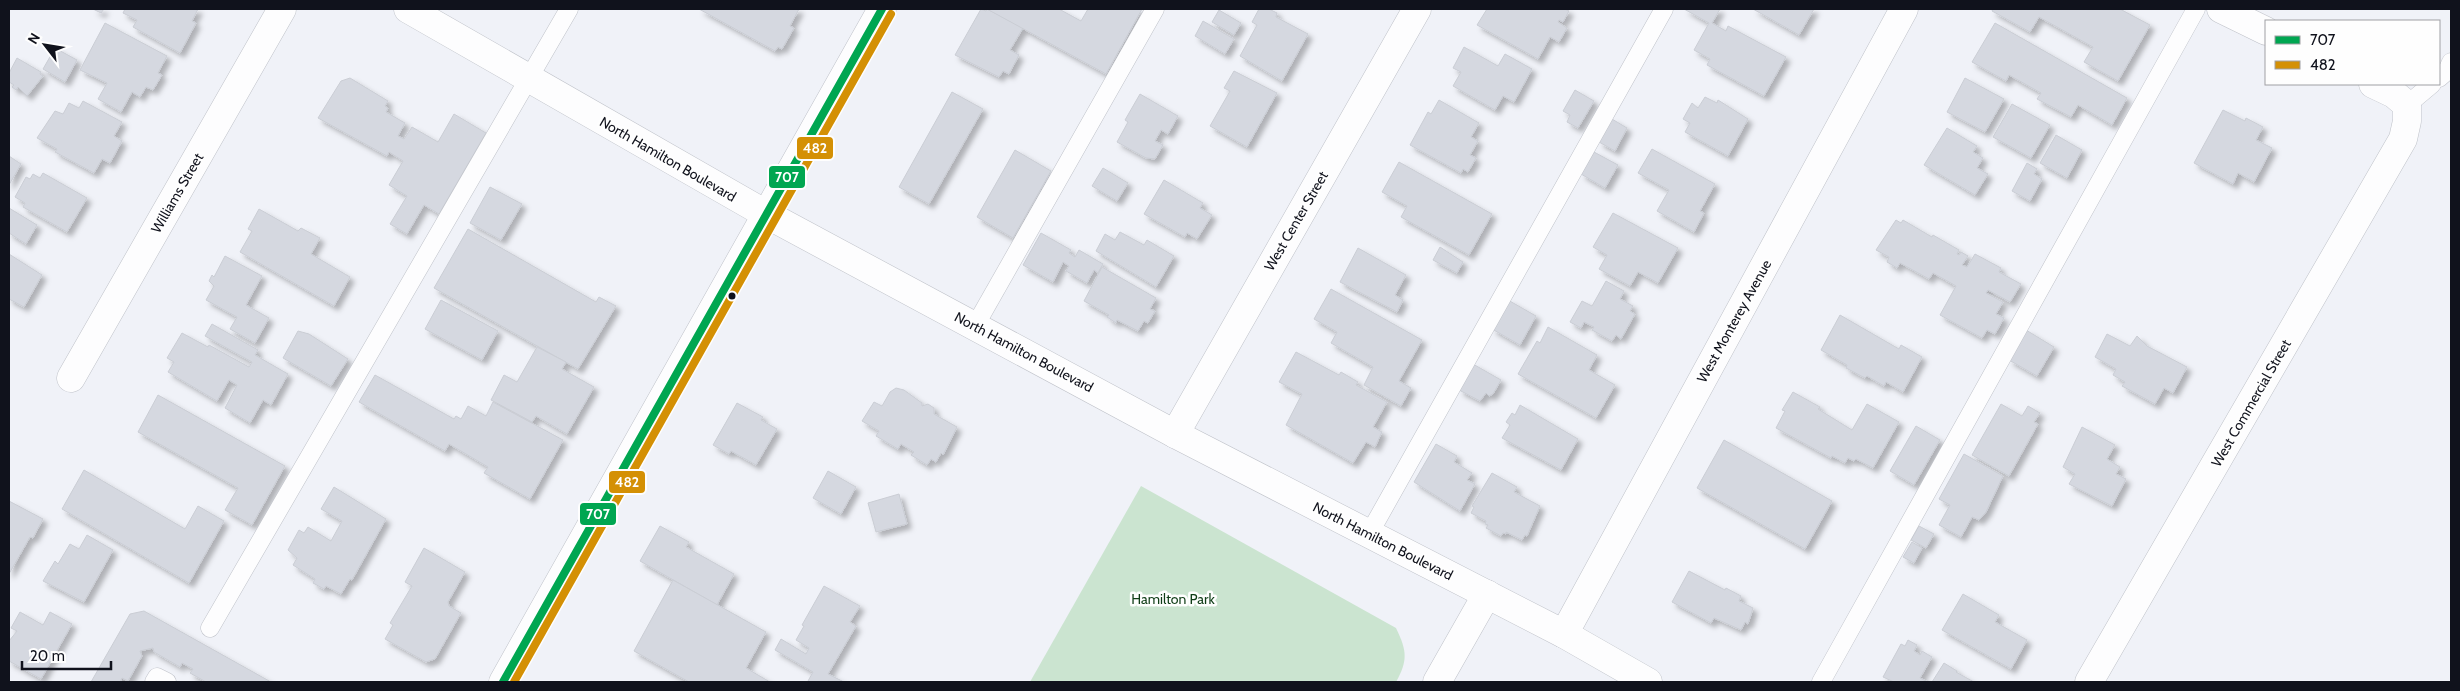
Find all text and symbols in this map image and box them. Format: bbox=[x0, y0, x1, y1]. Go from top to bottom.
north arrow bbox=[20, 20, 70, 70]
legend bbox=[2265, 20, 2440, 85]
text: N bbox=[24, 29, 44, 47]
text: 707 bbox=[2310, 31, 2336, 49]
text: 482 bbox=[2310, 56, 2336, 74]
street label: North Hamilton Boulevard bbox=[596, 113, 740, 205]
line badge: 482 bbox=[796, 136, 834, 160]
text: 482 bbox=[803, 139, 827, 157]
street label: Williams Street bbox=[147, 149, 207, 236]
line badge: 707 bbox=[768, 165, 806, 189]
text: 707 bbox=[775, 168, 800, 186]
street label: West Center Street bbox=[1260, 168, 1332, 274]
street label: West Monterey Avenue bbox=[1693, 256, 1775, 386]
unlabelled marker bbox=[727, 291, 737, 301]
street label: North Hamilton Boulevard bbox=[951, 308, 1097, 396]
street label: West Commercial Street bbox=[2207, 336, 2295, 470]
line badge: 482 bbox=[608, 470, 646, 494]
text: 482 bbox=[615, 473, 639, 491]
street label: North Hamilton Boulevard bbox=[1310, 498, 1456, 584]
line badge: 707 bbox=[579, 502, 617, 526]
text: 707 bbox=[586, 505, 611, 523]
park label: Hamilton Park bbox=[1131, 590, 1215, 608]
scale bar bbox=[22, 638, 111, 670]
text: 20 m bbox=[30, 647, 65, 665]

